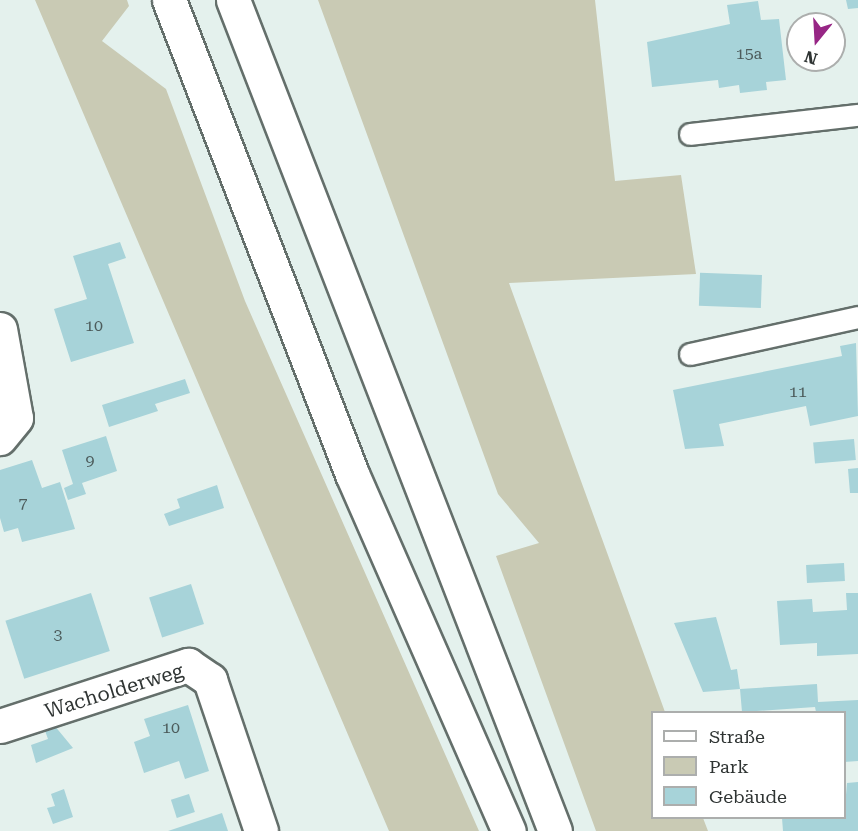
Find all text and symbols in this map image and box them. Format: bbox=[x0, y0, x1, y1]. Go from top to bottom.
north arrow bbox=[786, 12, 846, 72]
house number: 15a bbox=[736, 44, 762, 64]
text: N bbox=[802, 47, 820, 69]
house number: 10 bbox=[85, 316, 103, 336]
house number: 11 bbox=[789, 382, 807, 402]
house number: 9 bbox=[86, 451, 94, 471]
house number: 7 bbox=[19, 493, 27, 513]
house number: 3 bbox=[54, 625, 62, 645]
street label: Wacholderweg bbox=[42, 659, 186, 723]
legend bbox=[651, 711, 846, 819]
house number: 10 bbox=[162, 718, 180, 738]
text: Straße bbox=[709, 726, 765, 747]
text: Park bbox=[709, 756, 749, 777]
text: Gebäude bbox=[709, 786, 787, 807]

